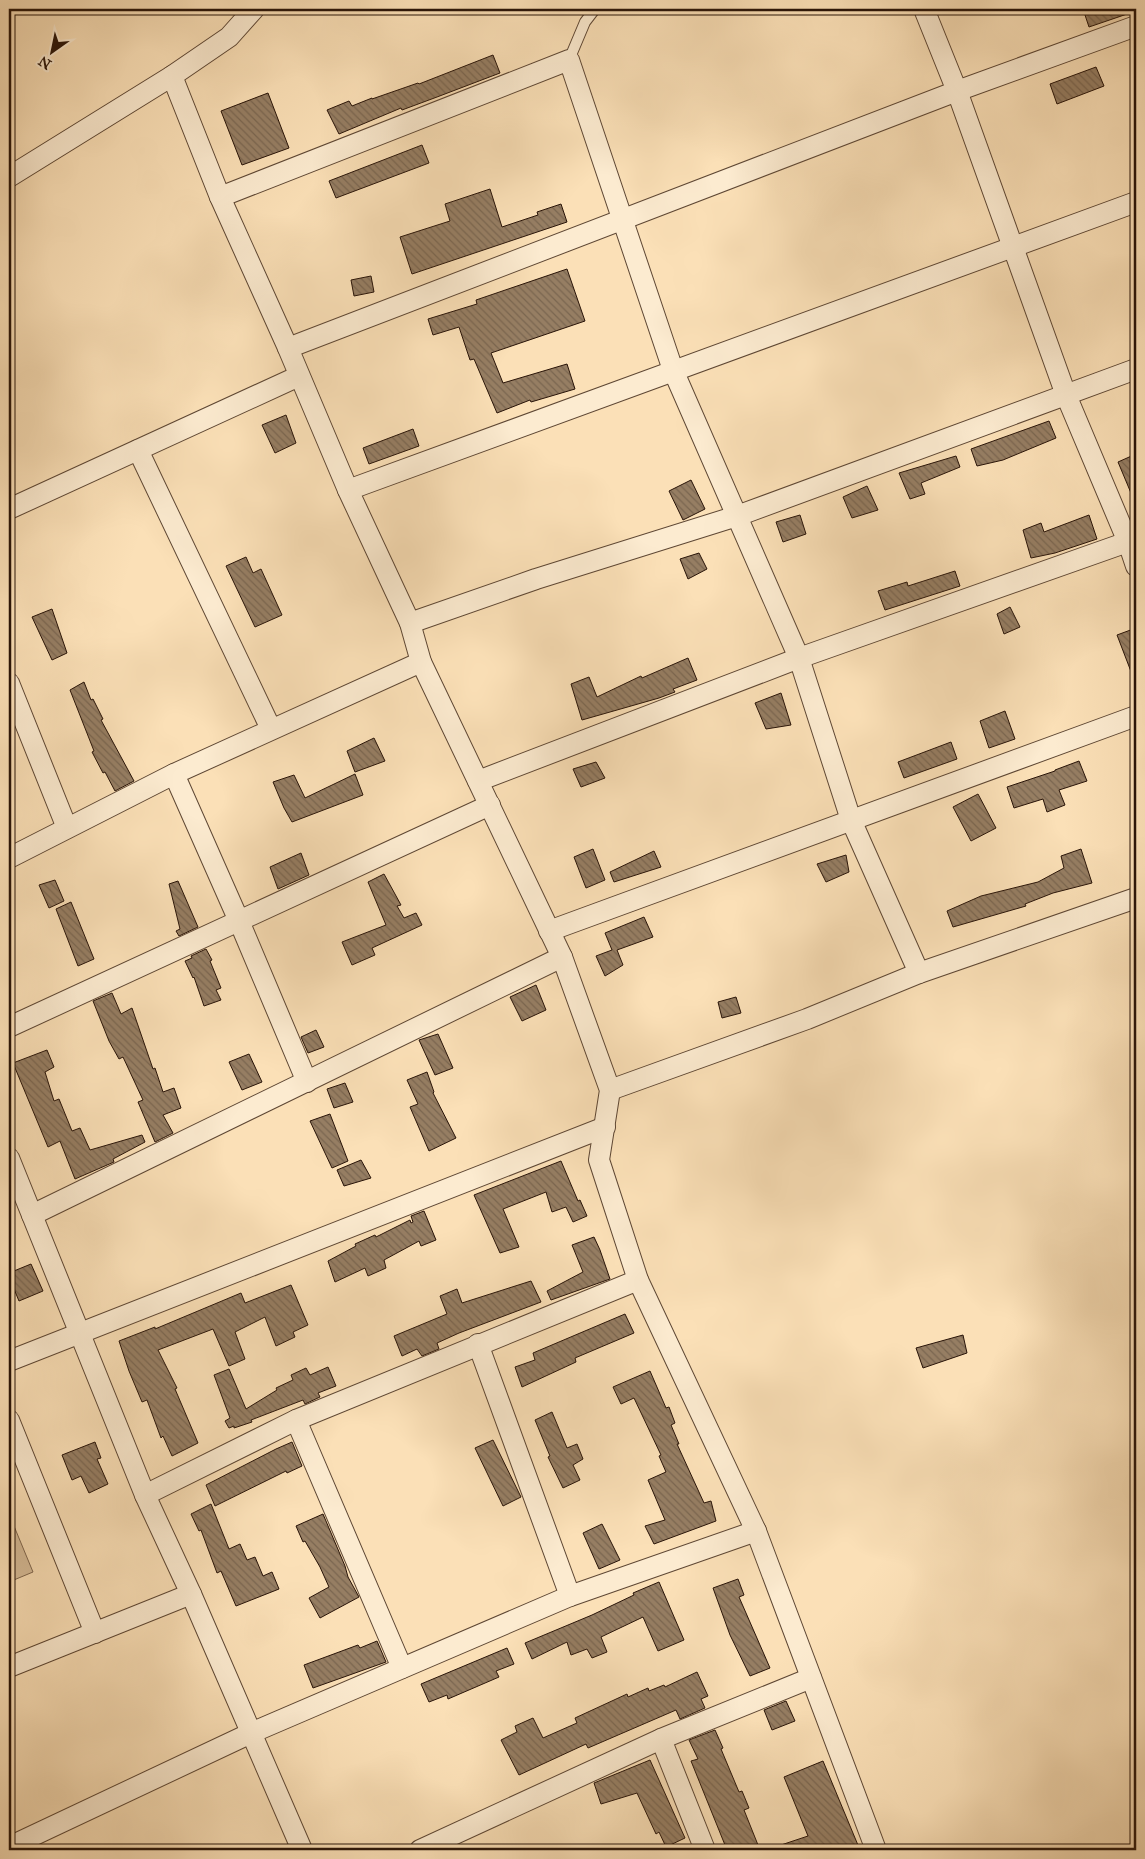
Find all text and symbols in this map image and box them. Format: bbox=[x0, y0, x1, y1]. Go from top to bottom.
north arrow bbox=[28, 28, 78, 78]
text: N bbox=[35, 52, 55, 73]

